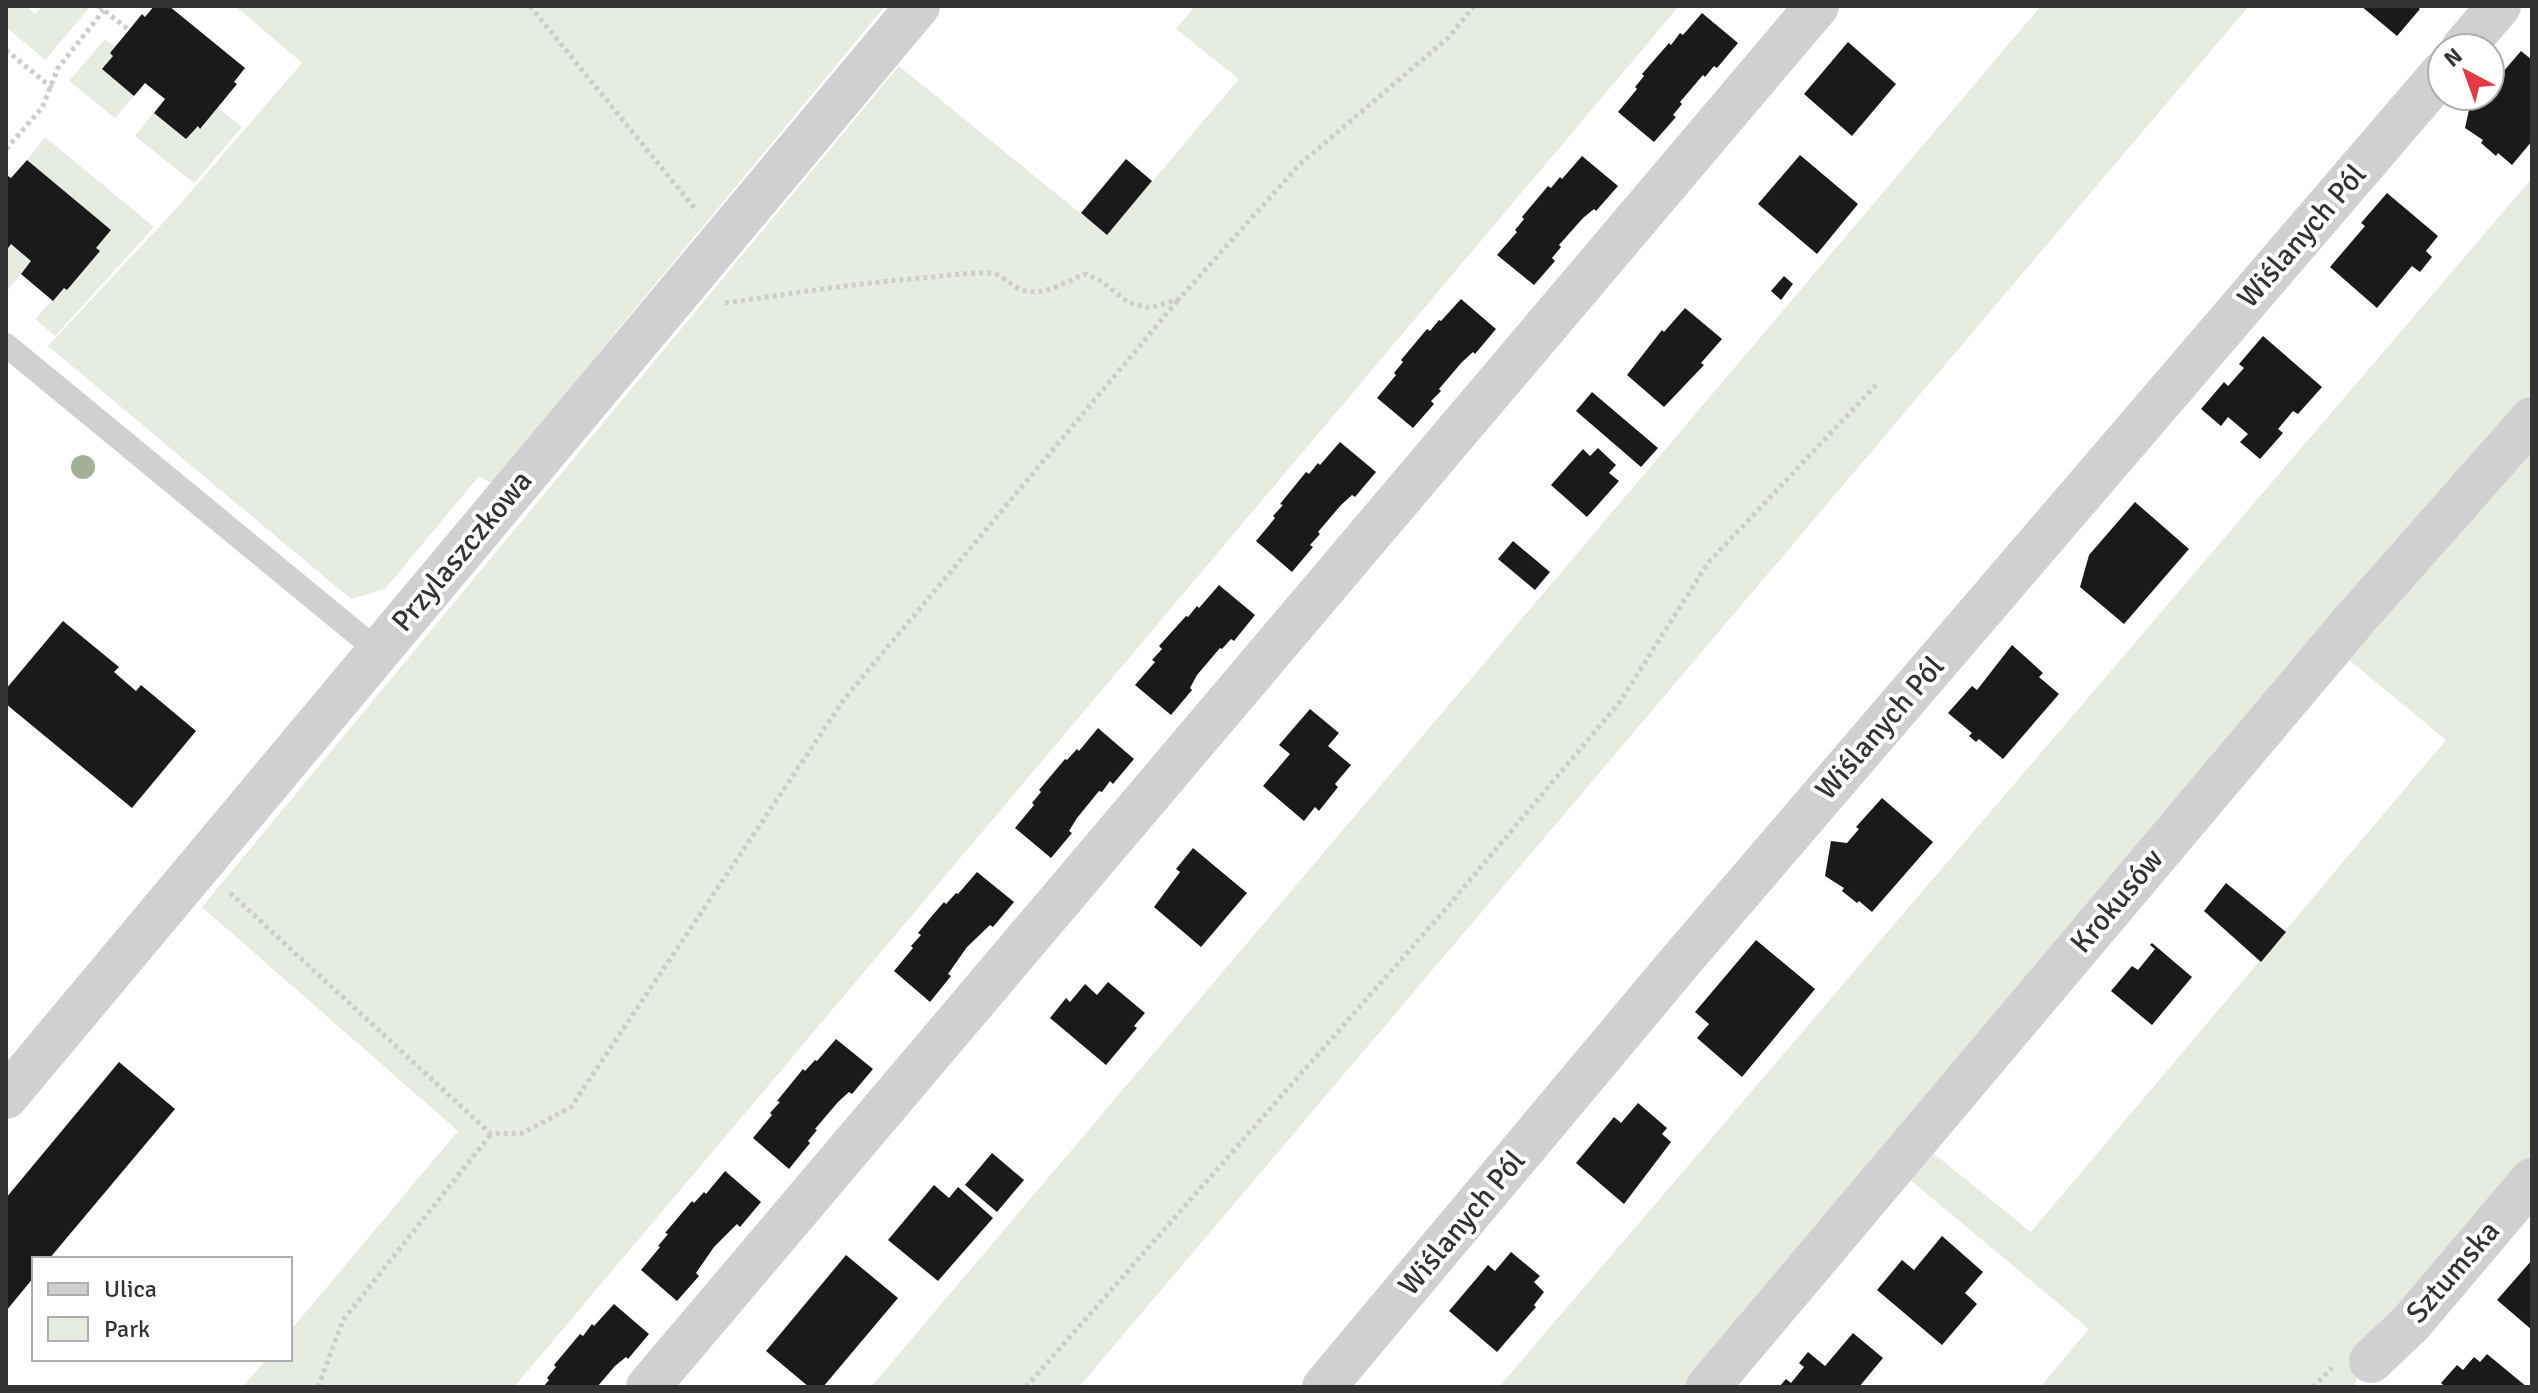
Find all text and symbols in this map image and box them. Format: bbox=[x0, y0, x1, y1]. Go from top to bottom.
north arrow bbox=[2426, 32, 2506, 112]
text: N bbox=[2439, 42, 2468, 72]
street label: Wiślanych Pól bbox=[2230, 157, 2374, 315]
street label: Przylaszczkowa bbox=[384, 463, 540, 639]
street label: Wiślanych Pól bbox=[1808, 649, 1952, 807]
street label: Krokusów bbox=[2063, 841, 2172, 961]
street label: Wiślanych Pól bbox=[1391, 1143, 1533, 1303]
street label: Sztumska bbox=[2398, 1213, 2508, 1331]
legend bbox=[32, 1257, 292, 1361]
text: Ulica bbox=[104, 1274, 157, 1304]
text: Park bbox=[104, 1314, 150, 1344]

